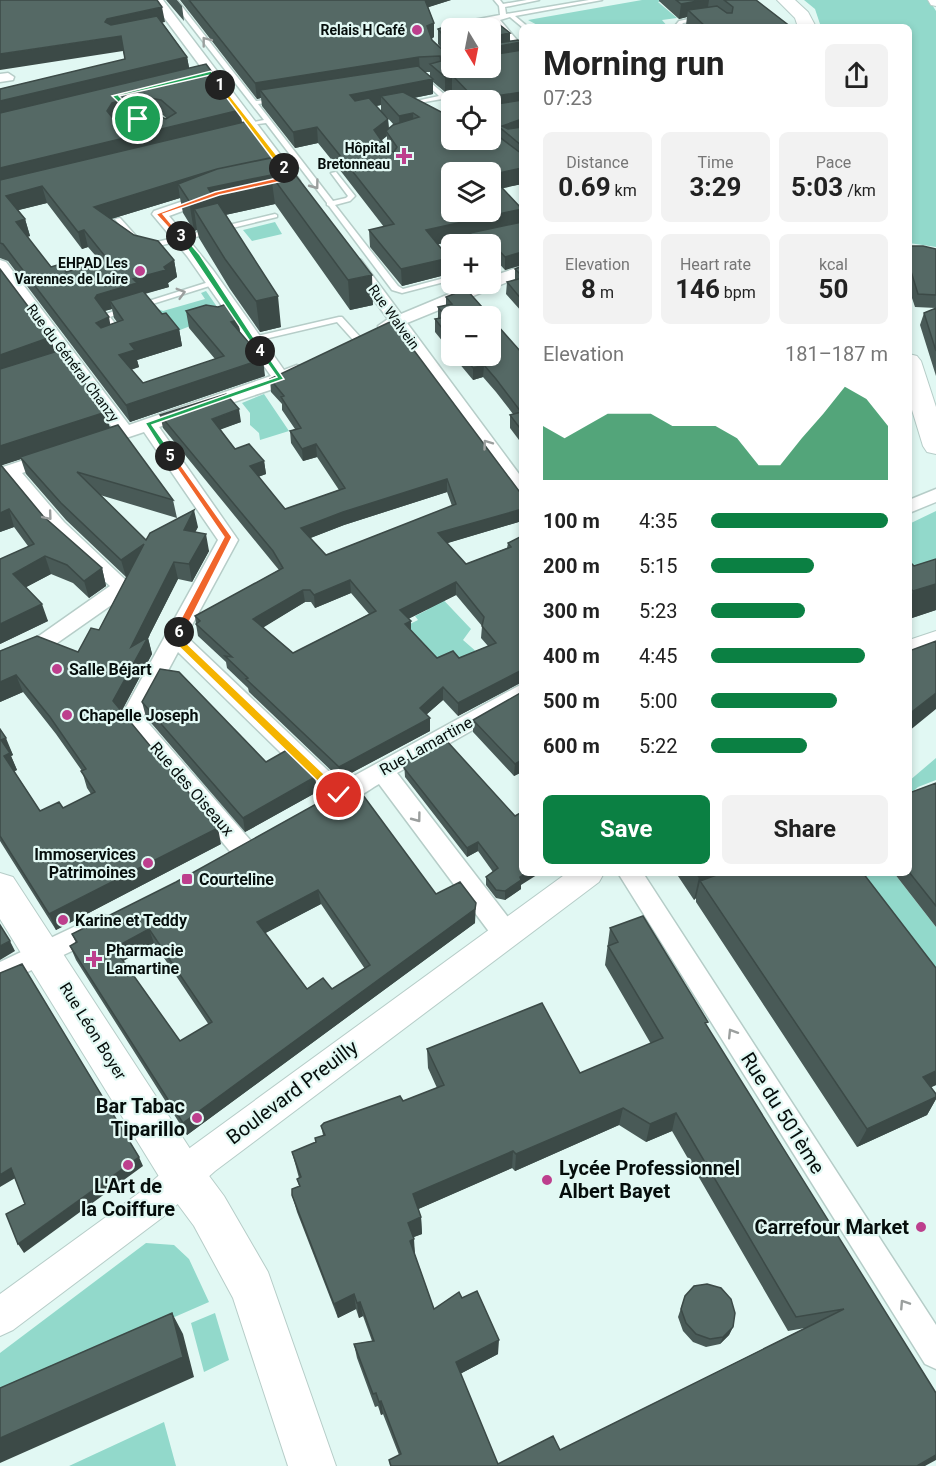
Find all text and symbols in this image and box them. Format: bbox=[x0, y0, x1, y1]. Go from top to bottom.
north arrow bbox=[441, 18, 501, 78]
map controls bbox=[441, 18, 501, 366]
place label: Relais H Café bbox=[320, 22, 405, 38]
marker: Relais H Café bbox=[410, 23, 424, 37]
one-way arrow bbox=[203, 37, 214, 48]
text: Morning run bbox=[543, 44, 724, 83]
button: share bbox=[825, 44, 888, 107]
pin: 1 bbox=[205, 70, 235, 100]
text: 1 bbox=[215, 75, 225, 94]
text: 07:23 bbox=[543, 86, 593, 110]
button: locate bbox=[441, 90, 501, 150]
pin bbox=[112, 93, 163, 144]
icon: arrive bbox=[121, 102, 154, 135]
place label: Hôpital Bretonneau bbox=[317, 140, 390, 172]
marker: Hôpital Bretonneau bbox=[395, 147, 413, 165]
pin: 2 bbox=[269, 153, 299, 183]
text: Distance bbox=[566, 153, 629, 172]
text: Time bbox=[698, 153, 733, 172]
text: Pace bbox=[816, 153, 851, 172]
text: 2 bbox=[279, 158, 289, 177]
button: layers bbox=[441, 162, 501, 222]
text: 0.69 bbox=[558, 172, 611, 202]
text: 3:29 bbox=[689, 172, 742, 202]
text: 5:03 bbox=[791, 172, 843, 202]
one-way arrow bbox=[308, 178, 319, 189]
text: km bbox=[611, 181, 637, 200]
text: /km bbox=[843, 181, 876, 200]
pin: 3 bbox=[166, 221, 196, 251]
text: 3 bbox=[176, 226, 186, 245]
button: + bbox=[441, 234, 501, 294]
place label: EHPAD Les Varennes de Loire bbox=[15, 255, 128, 287]
text: Elevation bbox=[565, 255, 630, 274]
text: Heart rate bbox=[680, 255, 751, 274]
text: kcal bbox=[819, 255, 848, 274]
marker: EHPAD Les Varennes de Loire bbox=[133, 264, 147, 278]
text: 8 bbox=[581, 274, 596, 304]
text: 146 bbox=[675, 274, 720, 304]
text: 50 bbox=[819, 274, 848, 304]
street label: Rue Walvein bbox=[365, 282, 423, 352]
text: m bbox=[596, 283, 614, 302]
text: bpm bbox=[720, 283, 756, 302]
one-way arrow bbox=[175, 288, 186, 300]
street label: Rue du Général Chanzy bbox=[24, 301, 123, 425]
button: − bbox=[441, 306, 501, 366]
pin: 4 bbox=[245, 336, 275, 366]
text: 4 bbox=[255, 341, 265, 360]
text: Elevation bbox=[543, 342, 624, 366]
text: 181–187 m bbox=[785, 342, 888, 366]
one-way arrow bbox=[483, 439, 494, 450]
pin: 5 bbox=[155, 441, 185, 471]
text: 5 bbox=[165, 446, 175, 465]
one-way arrow bbox=[41, 509, 52, 520]
text: 100 m bbox=[543, 509, 600, 533]
text: 4:35 bbox=[639, 509, 678, 533]
text: 200 m bbox=[543, 554, 600, 578]
text: 5:15 bbox=[639, 554, 678, 578]
text: 300 m bbox=[543, 599, 600, 623]
text: 5:23 bbox=[639, 599, 678, 623]
pin: 6 bbox=[164, 617, 194, 647]
text: 6 bbox=[174, 622, 184, 641]
text: 400 m bbox=[543, 644, 600, 668]
text: 4:45 bbox=[639, 644, 678, 668]
place label: Salle Béjart bbox=[69, 660, 152, 679]
marker: Salle Béjart bbox=[50, 662, 64, 676]
text: 500 m bbox=[543, 689, 600, 713]
text: 5:00 bbox=[639, 689, 678, 713]
place label: Chapelle Joseph bbox=[79, 706, 199, 725]
marker: Chapelle Joseph bbox=[60, 708, 74, 722]
street label: Rue Lamartine bbox=[376, 713, 476, 779]
text: 600 m bbox=[543, 734, 600, 758]
text: 5:22 bbox=[639, 734, 678, 758]
street label: Rue des Oiseaux bbox=[146, 738, 238, 840]
pin bbox=[313, 769, 364, 820]
icon: check bbox=[322, 778, 355, 811]
button: Save bbox=[543, 795, 710, 864]
button: Share bbox=[722, 795, 888, 864]
one-way arrow bbox=[410, 811, 421, 822]
place label: Immoservices Patrimoines bbox=[34, 845, 136, 882]
marker: Immoservices Patrimoines bbox=[141, 856, 155, 870]
place label: Courteline bbox=[199, 870, 274, 889]
marker: Courteline bbox=[180, 872, 194, 886]
place label: Karine et Teddy bbox=[75, 911, 188, 930]
marker: Karine et Teddy bbox=[56, 913, 70, 927]
place label: Pharmacie Lamartine bbox=[106, 941, 184, 978]
marker: Pharmacie Lamartine bbox=[87, 952, 101, 966]
street label: Rue Léon Boyer bbox=[56, 979, 131, 1083]
one-way arrow bbox=[728, 1029, 739, 1040]
street label: Boulevard Preuilly bbox=[222, 1034, 363, 1149]
street label: Rue du 501ème bbox=[736, 1048, 830, 1178]
place label: Bar Tabac Tiparillo bbox=[96, 1094, 185, 1141]
marker: Bar Tabac Tiparillo bbox=[190, 1111, 204, 1125]
place label: Lycée Professionnel Albert Bayet bbox=[559, 1156, 740, 1203]
marker: L'Art de la Coiffure bbox=[121, 1158, 135, 1172]
marker: Lycée Professionnel Albert Bayet bbox=[540, 1173, 554, 1187]
place label: L'Art de la Coiffure bbox=[81, 1174, 175, 1221]
place label: Carrefour Market bbox=[754, 1215, 909, 1239]
marker: Carrefour Market bbox=[914, 1220, 928, 1234]
one-way arrow bbox=[900, 1300, 912, 1310]

